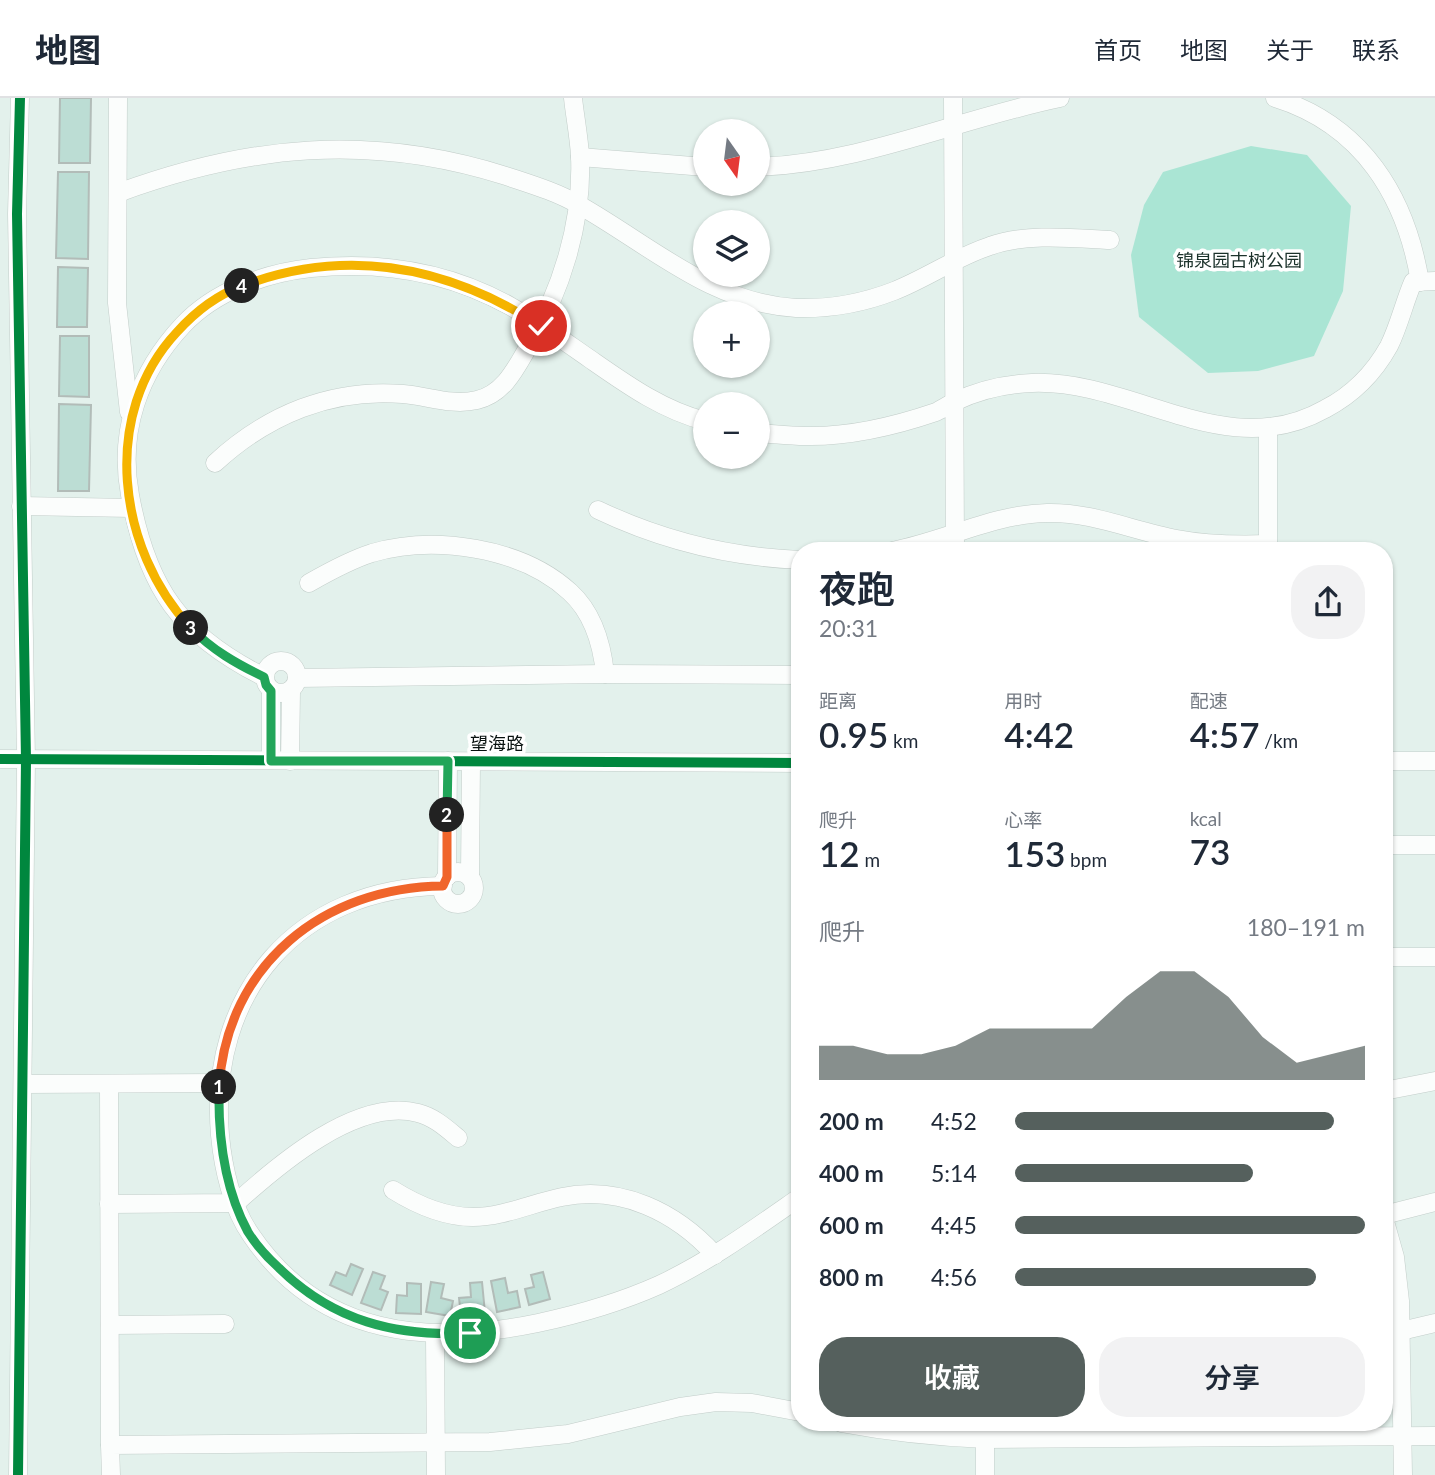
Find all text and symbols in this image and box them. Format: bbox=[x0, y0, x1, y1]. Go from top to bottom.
text: 地图 bbox=[35, 29, 101, 69]
text: 首页 bbox=[1094, 35, 1142, 64]
text: 地图 bbox=[1180, 35, 1228, 64]
text: 关于 bbox=[1266, 35, 1314, 64]
text: 联系 bbox=[1352, 35, 1400, 64]
north arrow bbox=[693, 119, 770, 196]
map controls bbox=[693, 119, 770, 469]
button: layers bbox=[693, 210, 770, 287]
park label: 锦泉园古树公园 bbox=[1176, 249, 1302, 271]
pin: 4 bbox=[224, 268, 260, 304]
text: 4 bbox=[236, 274, 247, 297]
pin bbox=[511, 296, 571, 356]
button: + bbox=[693, 301, 770, 378]
icon: check bbox=[522, 307, 560, 345]
button: − bbox=[693, 392, 770, 469]
text: 夜跑 bbox=[819, 565, 895, 611]
button: share bbox=[1291, 565, 1365, 639]
pin: 3 bbox=[174, 610, 208, 646]
text: 20:31 bbox=[819, 614, 878, 642]
text: 3 bbox=[185, 616, 196, 639]
text: 距离 bbox=[819, 689, 857, 712]
text: 用时 bbox=[1004, 689, 1042, 712]
text: 配速 bbox=[1190, 689, 1228, 712]
text: 0.95 bbox=[819, 713, 888, 755]
text: 4:42 bbox=[1004, 713, 1074, 755]
text: 4:57 bbox=[1190, 713, 1259, 755]
text: km bbox=[888, 729, 918, 752]
text: /km bbox=[1259, 729, 1298, 752]
street label: 望海路 bbox=[470, 732, 524, 754]
pin: 2 bbox=[430, 798, 464, 832]
text: 2 bbox=[441, 803, 452, 826]
text: kcal bbox=[1190, 807, 1222, 830]
text: 爬升 bbox=[819, 808, 857, 831]
text: 心率 bbox=[1004, 808, 1042, 831]
text: 73 bbox=[1190, 830, 1230, 872]
text: 12 bbox=[819, 832, 860, 874]
text: 153 bbox=[1004, 832, 1065, 874]
text: m bbox=[860, 848, 880, 871]
text: bpm bbox=[1065, 848, 1107, 871]
text: 180–191 m bbox=[1247, 913, 1365, 941]
text: 爬升 bbox=[819, 917, 865, 945]
pin: 1 bbox=[202, 1070, 236, 1104]
text: 1 bbox=[213, 1075, 224, 1098]
text: 200 m bbox=[819, 1107, 884, 1135]
text: 4:52 bbox=[931, 1107, 977, 1135]
text: 400 m bbox=[819, 1159, 884, 1187]
text: 5:14 bbox=[931, 1159, 977, 1187]
text: 600 m bbox=[819, 1211, 884, 1239]
text: 4:45 bbox=[931, 1211, 977, 1239]
text: 800 m bbox=[819, 1263, 884, 1291]
text: 4:56 bbox=[931, 1263, 977, 1291]
pin bbox=[440, 1303, 500, 1363]
icon: arrive bbox=[451, 1314, 489, 1352]
button: 收藏 bbox=[819, 1337, 1085, 1417]
button: 分享 bbox=[1099, 1337, 1365, 1417]

